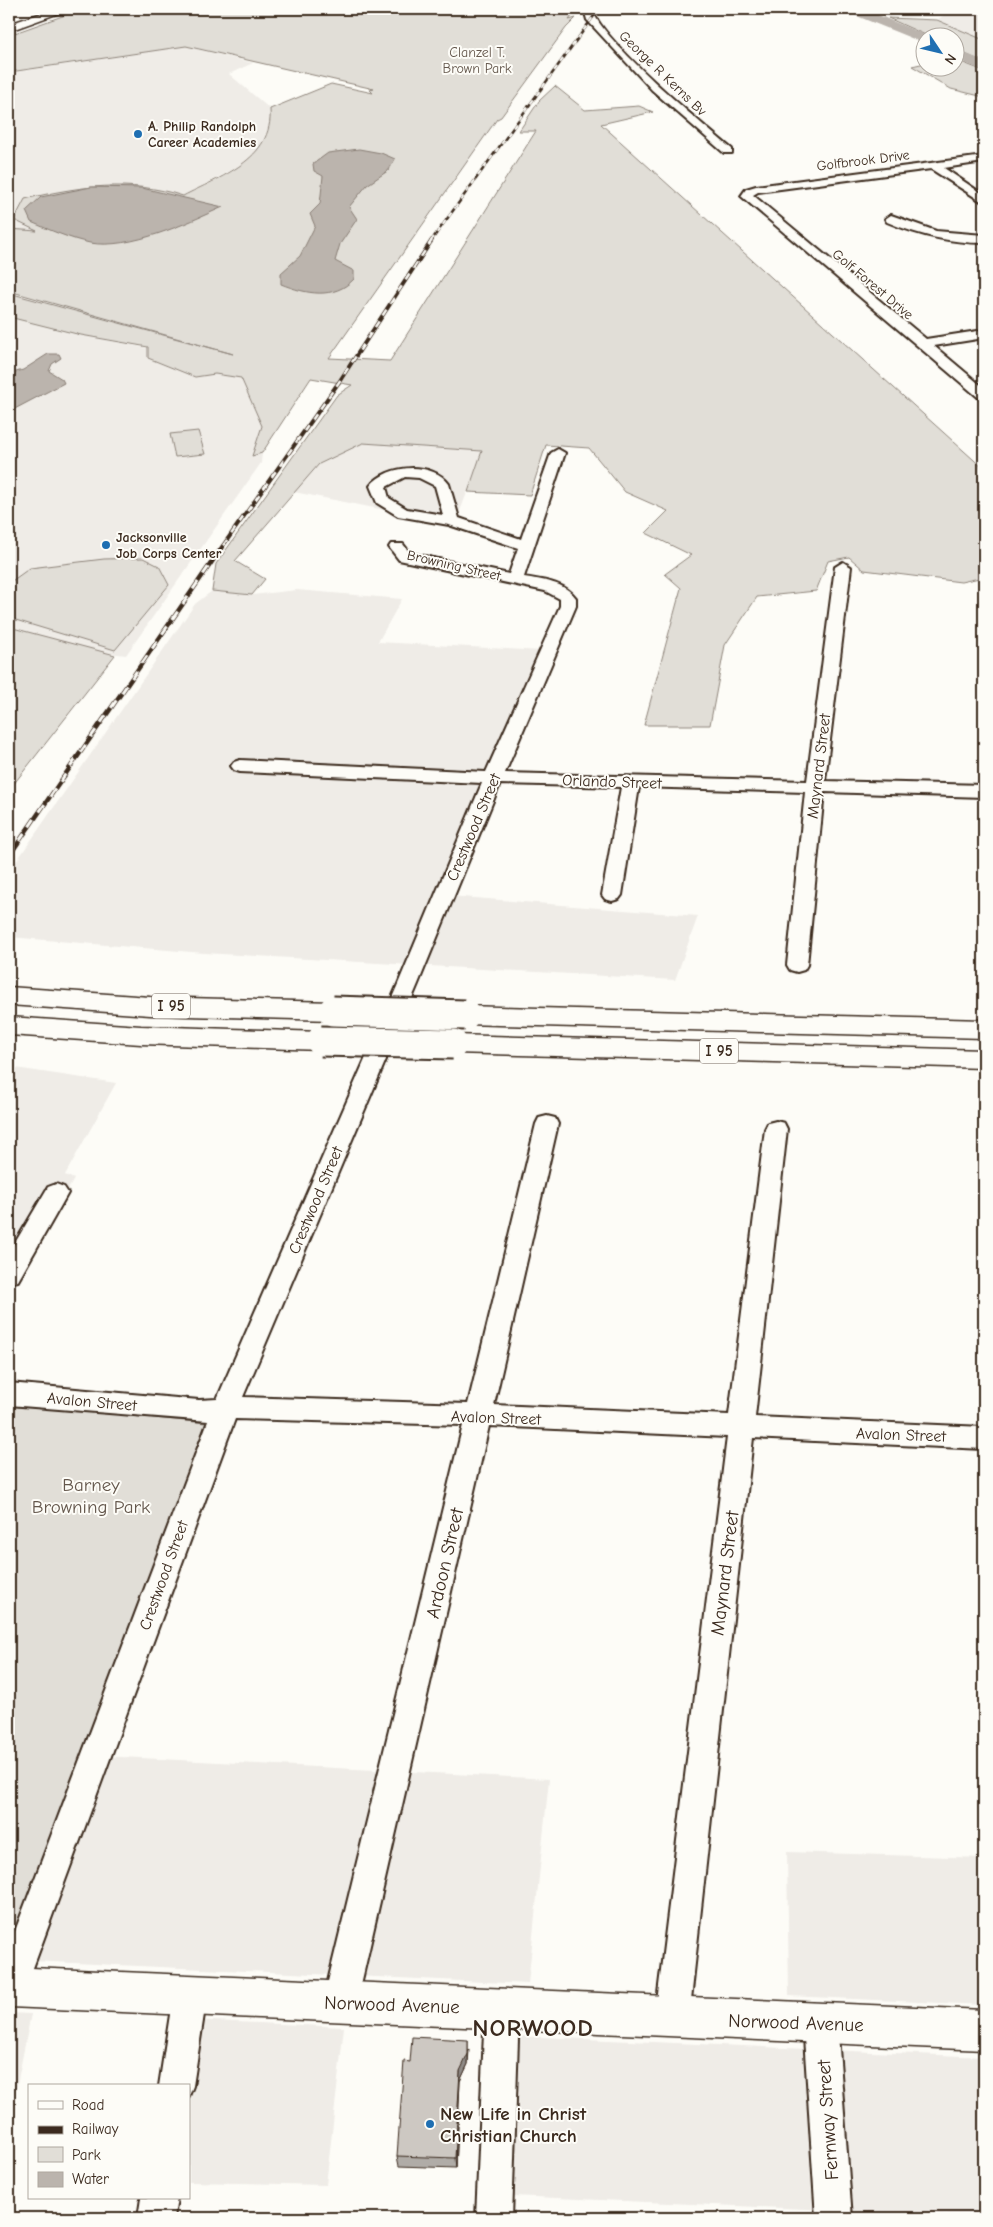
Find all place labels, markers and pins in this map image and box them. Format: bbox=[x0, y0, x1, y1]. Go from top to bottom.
place label: A. Philip Randolph Career Academies bbox=[148, 118, 256, 151]
marker: A. Philip Randolph Career Academies bbox=[132, 128, 144, 140]
place label: Jacksonville Job Corps Center bbox=[116, 529, 222, 562]
marker: Jacksonville Job Corps Center bbox=[100, 539, 112, 551]
place label: New Life in Christ Christian Church bbox=[440, 2103, 587, 2147]
marker: New Life in Christ Christian Church bbox=[424, 2118, 436, 2130]

